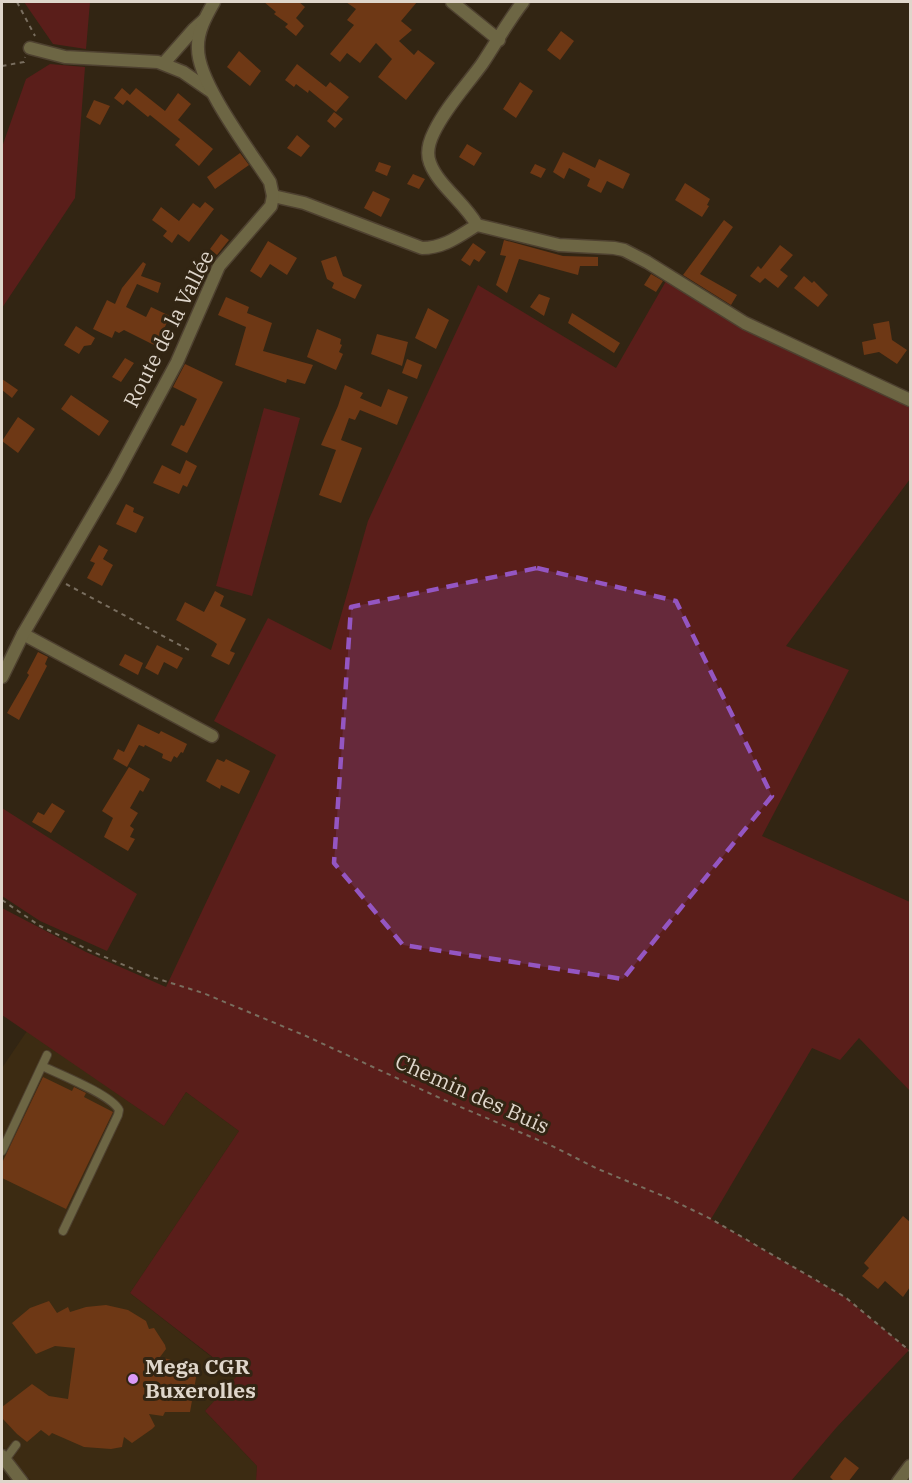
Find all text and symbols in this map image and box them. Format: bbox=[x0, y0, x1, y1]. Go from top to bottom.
street label: Route de la Vallée bbox=[116, 245, 220, 412]
street label: Chemin des Buis bbox=[391, 1047, 554, 1140]
place label: Mega CGR Buxerolles bbox=[145, 1352, 256, 1404]
marker: Mega CGR Buxerolles bbox=[126, 1372, 140, 1386]

